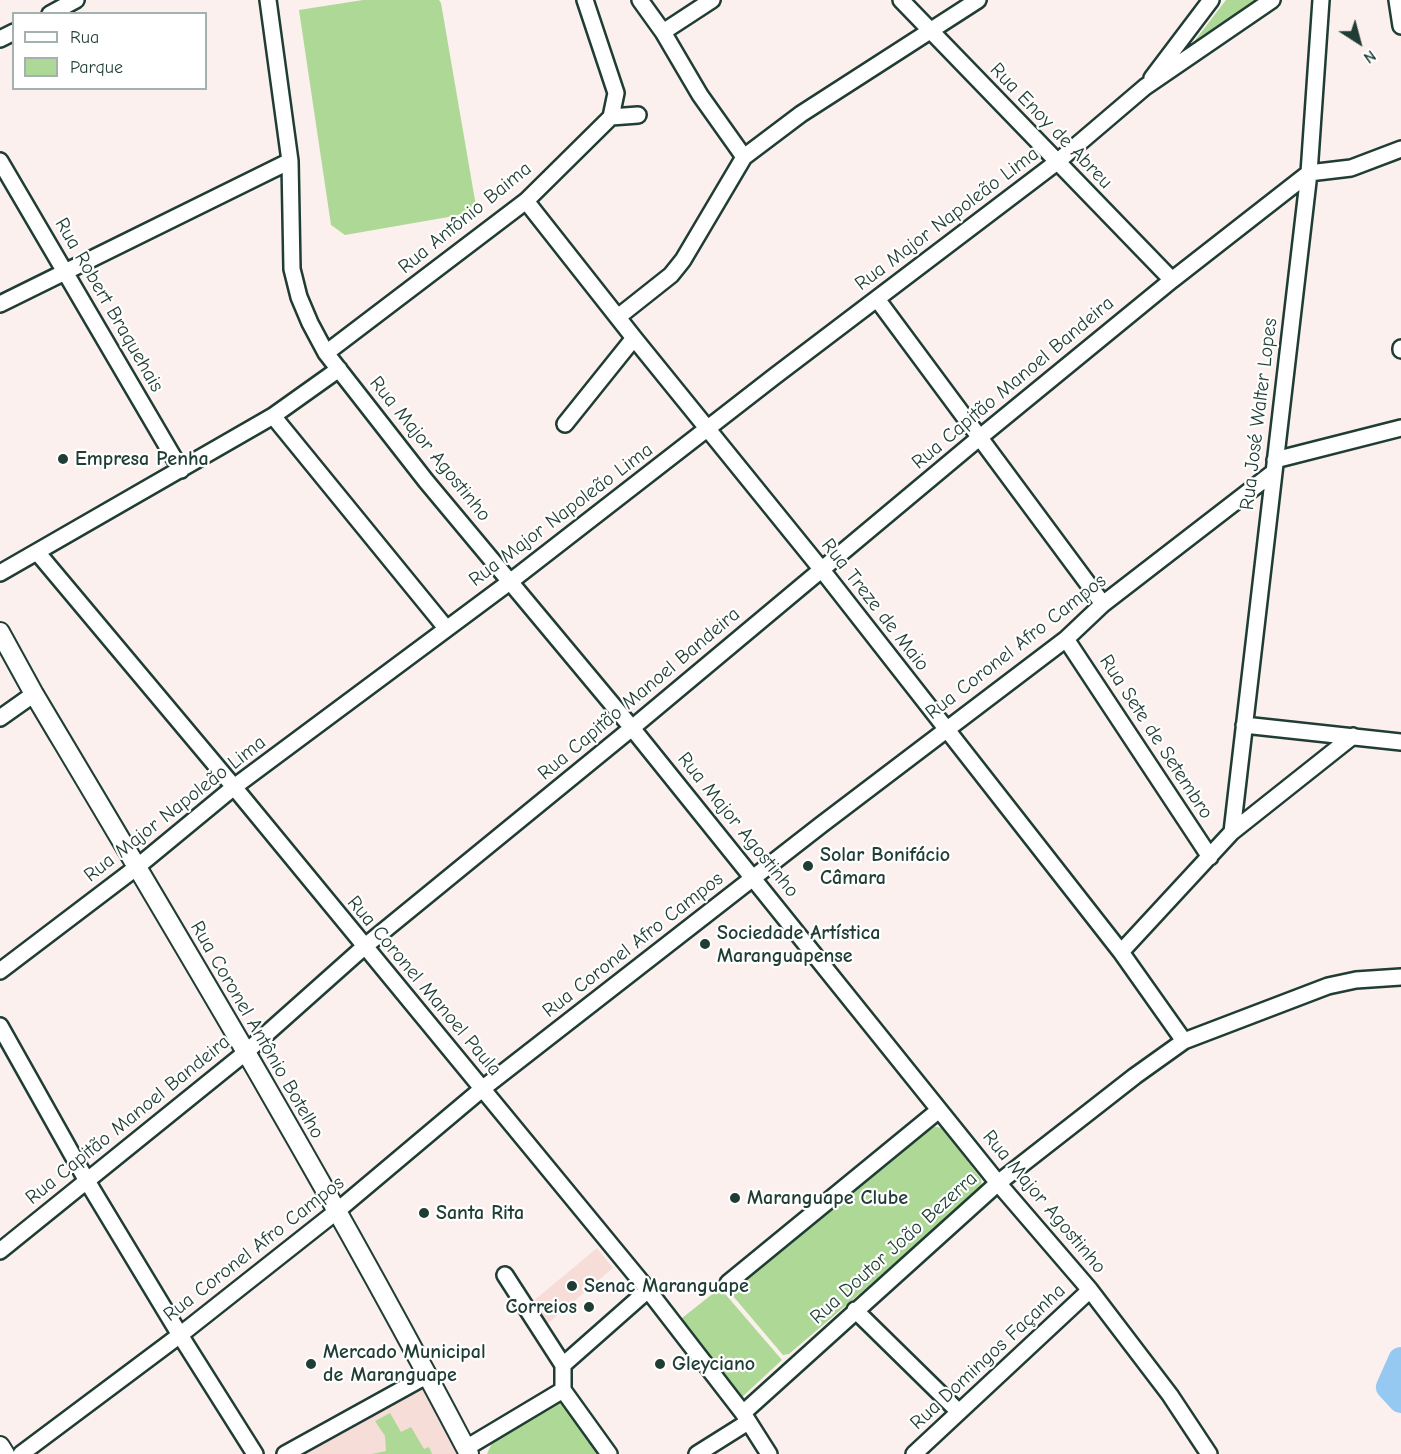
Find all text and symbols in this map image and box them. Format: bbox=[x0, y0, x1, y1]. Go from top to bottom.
legend bbox=[12, 12, 207, 90]
north arrow bbox=[1329, 12, 1389, 72]
text: Rua bbox=[70, 27, 99, 48]
text: N bbox=[1360, 46, 1379, 67]
text: Parque bbox=[70, 57, 123, 78]
street label: Rua Enoy de Abreu bbox=[985, 58, 1117, 194]
street label: Rua Major Napoleão Lima bbox=[850, 142, 1044, 296]
street label: Rua Antônio Baima bbox=[394, 157, 536, 279]
street label: Rua Robert Braquehais bbox=[49, 214, 169, 396]
street label: Rua Capitão Manoel Bandeira bbox=[907, 291, 1119, 475]
street label: Rua José Walter Lopes bbox=[1235, 317, 1283, 511]
street label: Rua Major Agostinho bbox=[364, 372, 496, 526]
street label: Rua Major Napoleão Lima bbox=[464, 438, 658, 592]
place label: Empresa Penha bbox=[75, 447, 209, 471]
marker: Empresa Penha bbox=[56, 452, 70, 466]
street label: Rua Treze de Maio bbox=[816, 534, 934, 676]
street label: Rua Coronel Afro Campos bbox=[921, 569, 1111, 725]
street label: Rua Capitão Manoel Bandeira bbox=[533, 602, 745, 786]
street label: Rua Sete de Setembro bbox=[1094, 650, 1218, 824]
street label: Rua Major Napoleão Lima bbox=[79, 731, 271, 887]
street label: Rua Major Agostinho bbox=[672, 748, 804, 902]
place label: Solar Bonifácio Câmara bbox=[820, 843, 950, 890]
marker: Solar Bonifácio Câmara bbox=[801, 859, 815, 873]
street label: Rua Coronel Afro Campos bbox=[538, 867, 728, 1023]
street label: Rua Coronel Manoel Paula bbox=[342, 891, 506, 1081]
street label: Rua Coronel Antônio Botelho bbox=[185, 917, 329, 1143]
place label: Sociedade Artística Maranguapense bbox=[717, 921, 880, 968]
marker: Sociedade Artística Maranguapense bbox=[698, 937, 712, 951]
street label: Rua Capitão Manoel Bandeira bbox=[21, 1030, 235, 1210]
street label: Rua Major Agostinho bbox=[977, 1125, 1111, 1279]
street label: Rua Doutor João Bezerra bbox=[805, 1167, 983, 1329]
street label: Rua Coronel Afro Campos bbox=[159, 1171, 349, 1327]
place label: Maranguape Clube bbox=[747, 1186, 908, 1210]
marker: Maranguape Clube bbox=[728, 1191, 742, 1205]
place label: Santa Rita bbox=[436, 1201, 524, 1225]
marker: Santa Rita bbox=[417, 1206, 431, 1220]
place label: Senac Maranguape bbox=[584, 1274, 749, 1298]
marker: Senac Maranguape bbox=[565, 1279, 579, 1293]
street label: Rua Domingos Façanha bbox=[905, 1279, 1071, 1435]
place label: Correios bbox=[506, 1295, 577, 1319]
marker: Correios bbox=[582, 1300, 596, 1314]
place label: Mercado Municipal de Maranguape bbox=[323, 1340, 486, 1387]
place label: Gleyciano bbox=[672, 1352, 755, 1376]
marker: Mercado Municipal de Maranguape bbox=[304, 1357, 318, 1371]
marker: Gleyciano bbox=[653, 1357, 667, 1371]

